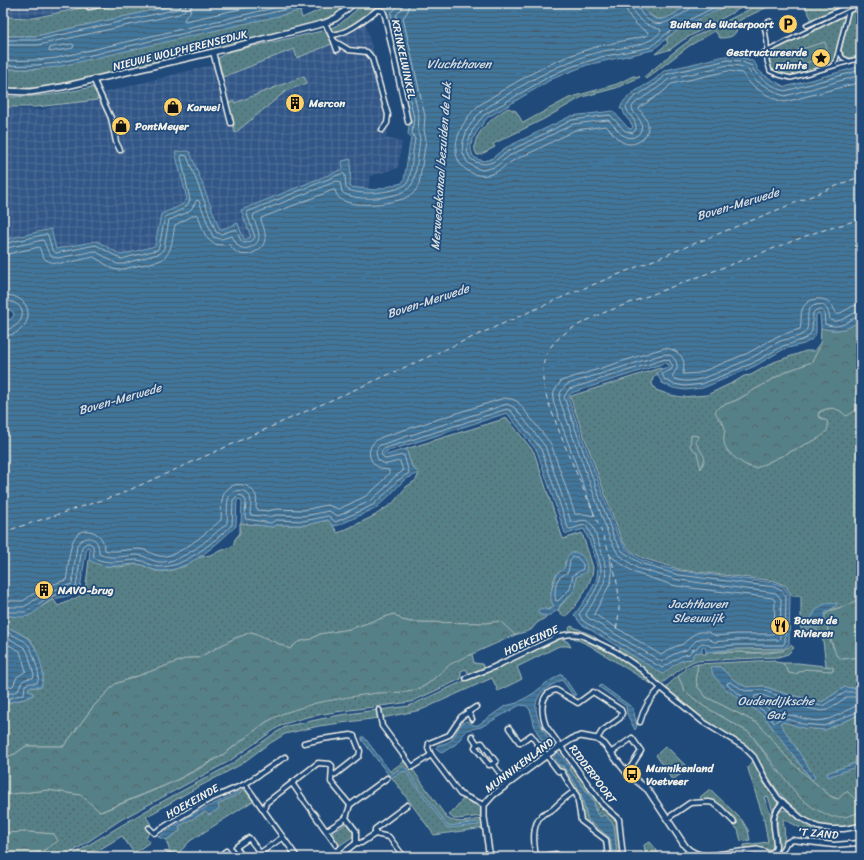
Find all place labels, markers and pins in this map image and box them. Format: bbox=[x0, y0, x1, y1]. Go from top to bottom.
parking icon: Buiten de Waterpoort bbox=[777, 13, 799, 35]
place label: Buiten de Waterpoort bbox=[670, 15, 774, 34]
place label: Gestructureerde ruimte bbox=[726, 43, 808, 75]
place icon: Gestructureerde ruimte bbox=[810, 47, 832, 69]
building icon: Mercon bbox=[284, 92, 306, 114]
place label: Mercon bbox=[308, 94, 345, 113]
shop icon: Karwei bbox=[162, 96, 184, 118]
place label: Karwei bbox=[186, 98, 221, 117]
shop icon: PontMeyer bbox=[110, 115, 132, 137]
place label: PontMeyer bbox=[135, 117, 190, 136]
building icon: NAVO-brug bbox=[33, 579, 55, 601]
place label: NAVO-brug bbox=[57, 581, 114, 600]
place label: Boven de Rivieren bbox=[793, 611, 838, 643]
restaurant icon: Boven de Rivieren bbox=[769, 615, 791, 637]
place label: Munnikenland Voetveer bbox=[645, 759, 714, 791]
bus stop icon: Munnikenland Voetveer bbox=[621, 763, 643, 785]

